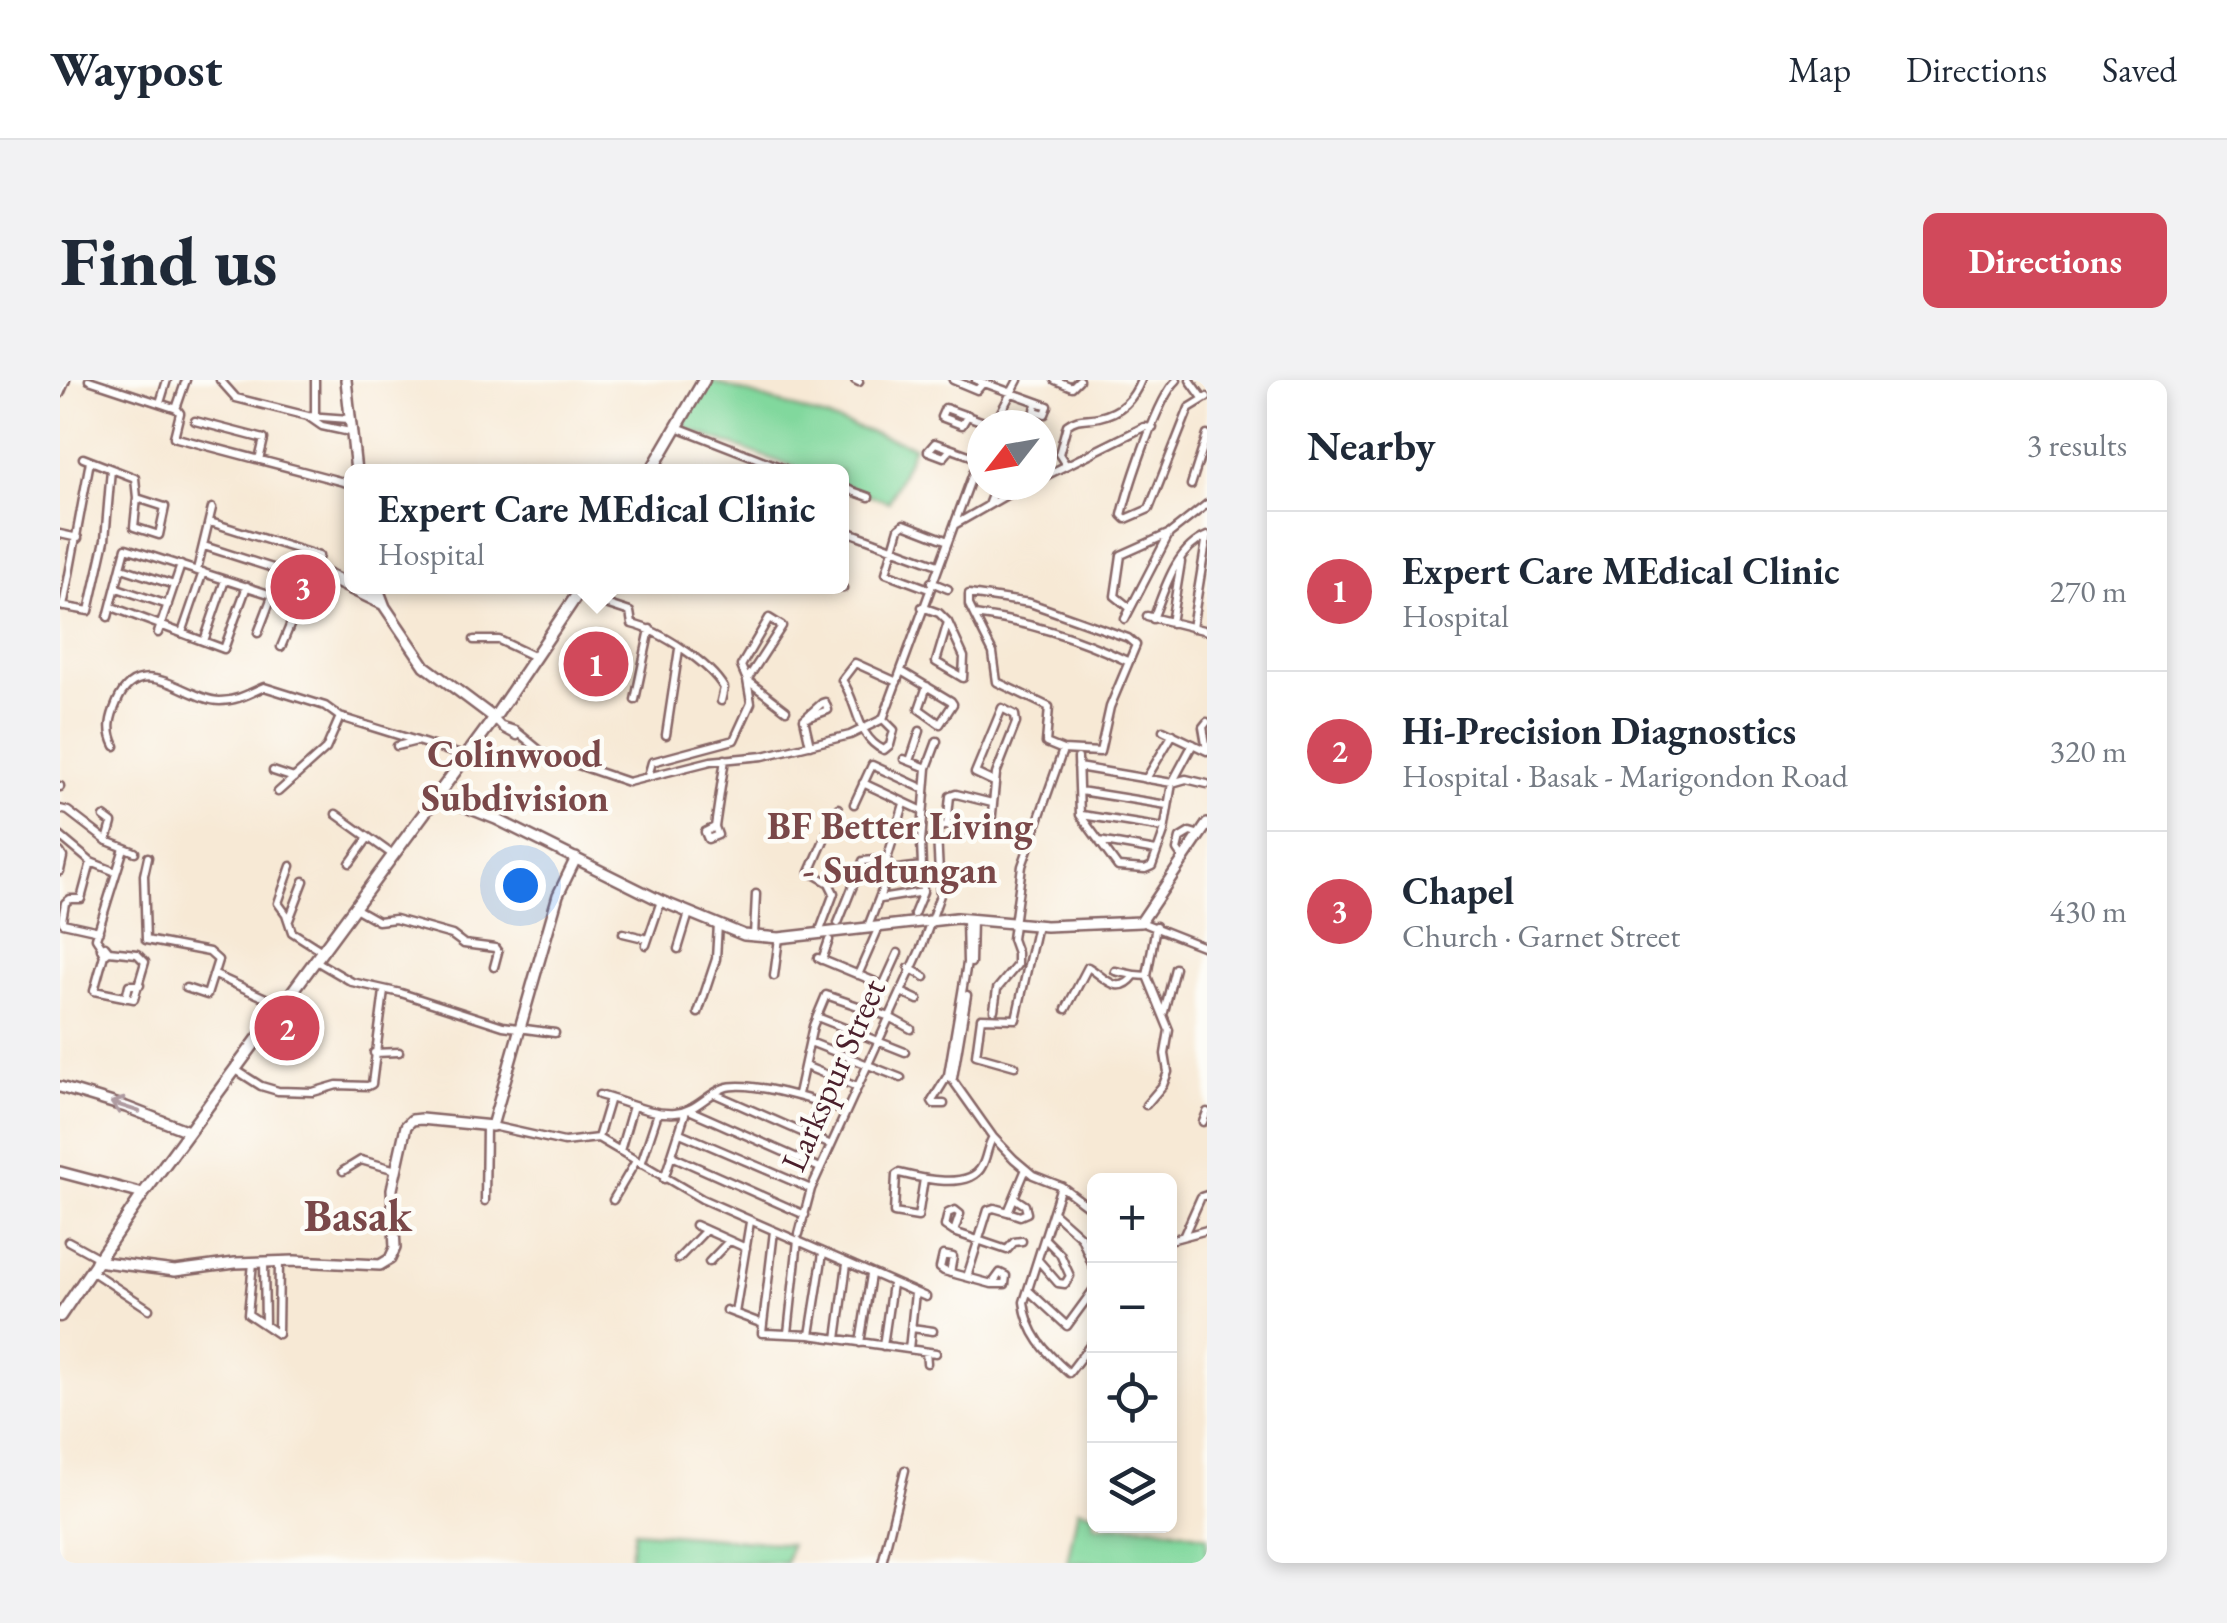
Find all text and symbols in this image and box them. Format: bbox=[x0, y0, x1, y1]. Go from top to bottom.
text: Waypost bbox=[50, 38, 222, 100]
text: Map bbox=[1788, 47, 1851, 92]
text: Directions bbox=[1906, 47, 2047, 92]
text: Saved bbox=[2102, 47, 2177, 92]
button: Directions bbox=[1923, 213, 2167, 308]
text: Find us bbox=[60, 215, 278, 306]
north arrow bbox=[967, 410, 1057, 500]
text: Nearby bbox=[1307, 418, 1436, 473]
text: 3 results bbox=[2027, 424, 2127, 466]
popup bbox=[344, 464, 849, 594]
text: Expert Care MEdical Clinic bbox=[378, 484, 815, 533]
text: Hospital bbox=[378, 533, 485, 575]
text: Expert Care MEdical Clinic bbox=[1402, 546, 1840, 595]
pin: 3 bbox=[270, 550, 336, 624]
text: 1 bbox=[1331, 570, 1348, 612]
text: 270 m bbox=[2050, 570, 2127, 612]
text: Hospital bbox=[1402, 595, 1509, 637]
pin: 1 bbox=[564, 626, 628, 702]
text: Hi-Precision Diagnostics bbox=[1402, 706, 1796, 755]
district label: Colinwood Subdivision bbox=[421, 729, 609, 822]
text: 2 bbox=[1331, 730, 1348, 772]
text: 320 m bbox=[2050, 730, 2127, 772]
text: Hospital · Basak - Marigondon Road bbox=[1402, 755, 1848, 797]
district label: BF Better Living - Sudtungan bbox=[767, 801, 1034, 894]
your location bbox=[495, 860, 546, 911]
text: Chapel bbox=[1402, 866, 1514, 915]
text: 3 bbox=[1331, 890, 1348, 932]
text: 430 m bbox=[2050, 890, 2127, 932]
text: Church · Garnet Street bbox=[1402, 915, 1680, 957]
street label: Larkspur Street bbox=[770, 972, 895, 1178]
pin: 2 bbox=[254, 990, 320, 1066]
one-way arrow bbox=[110, 1097, 141, 1115]
map controls bbox=[1087, 1173, 1177, 1533]
button: + bbox=[1087, 1173, 1177, 1263]
district label: Basak bbox=[304, 1186, 414, 1244]
button: − bbox=[1087, 1263, 1177, 1353]
button: locate bbox=[1087, 1353, 1177, 1443]
button: layers bbox=[1087, 1443, 1177, 1533]

